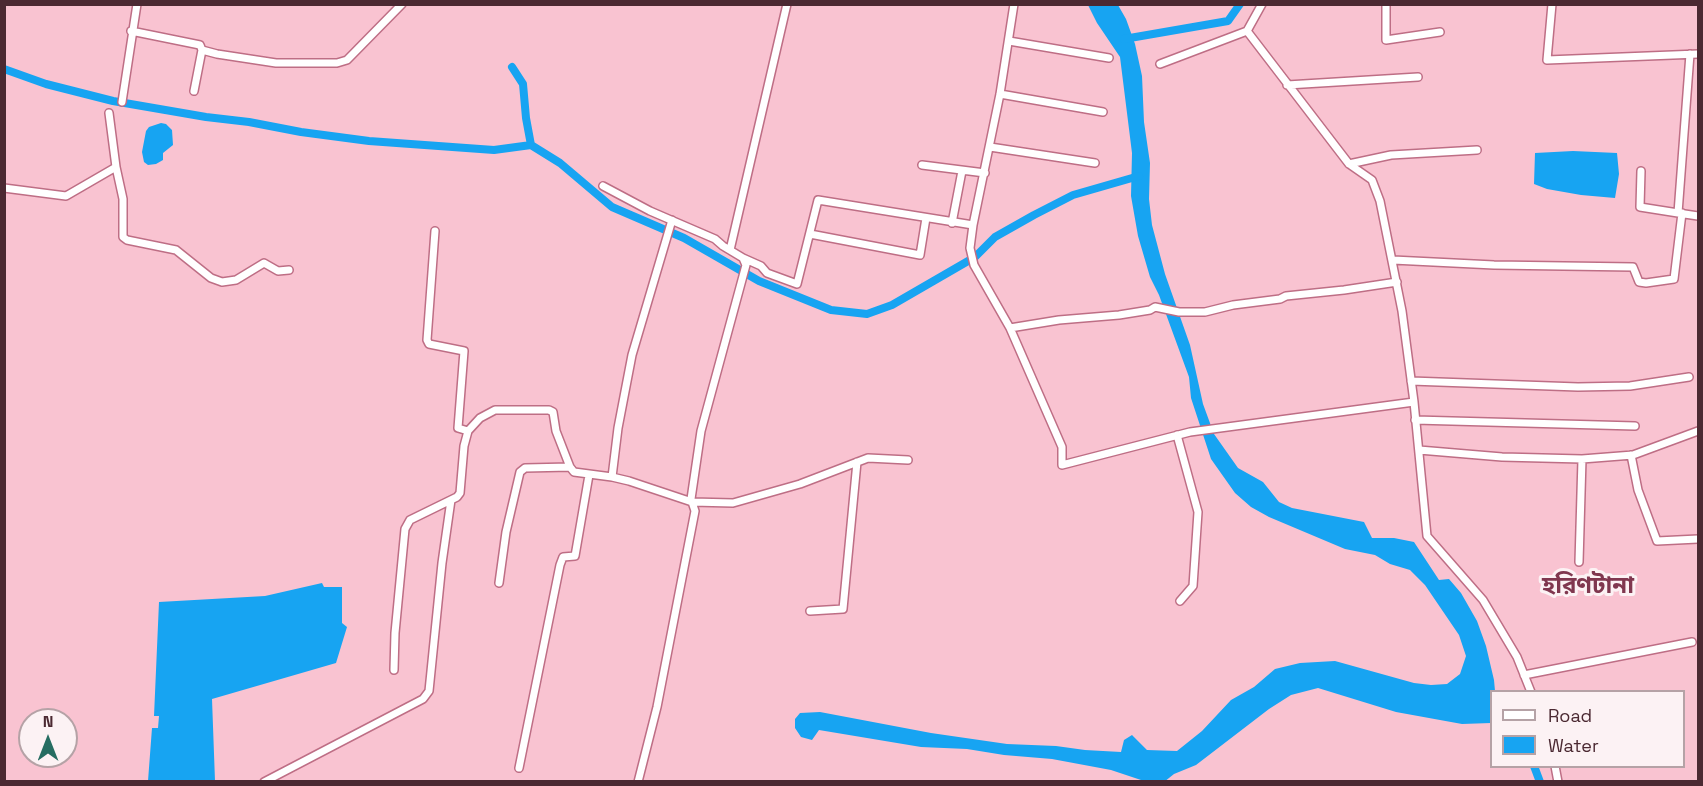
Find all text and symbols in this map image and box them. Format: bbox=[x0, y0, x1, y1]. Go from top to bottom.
district label: হরিণটানা bbox=[1542, 572, 1634, 600]
legend bbox=[1490, 690, 1685, 768]
text: Road bbox=[1548, 704, 1592, 727]
north arrow bbox=[18, 708, 78, 768]
text: N bbox=[43, 711, 53, 732]
text: Water bbox=[1548, 734, 1599, 757]

